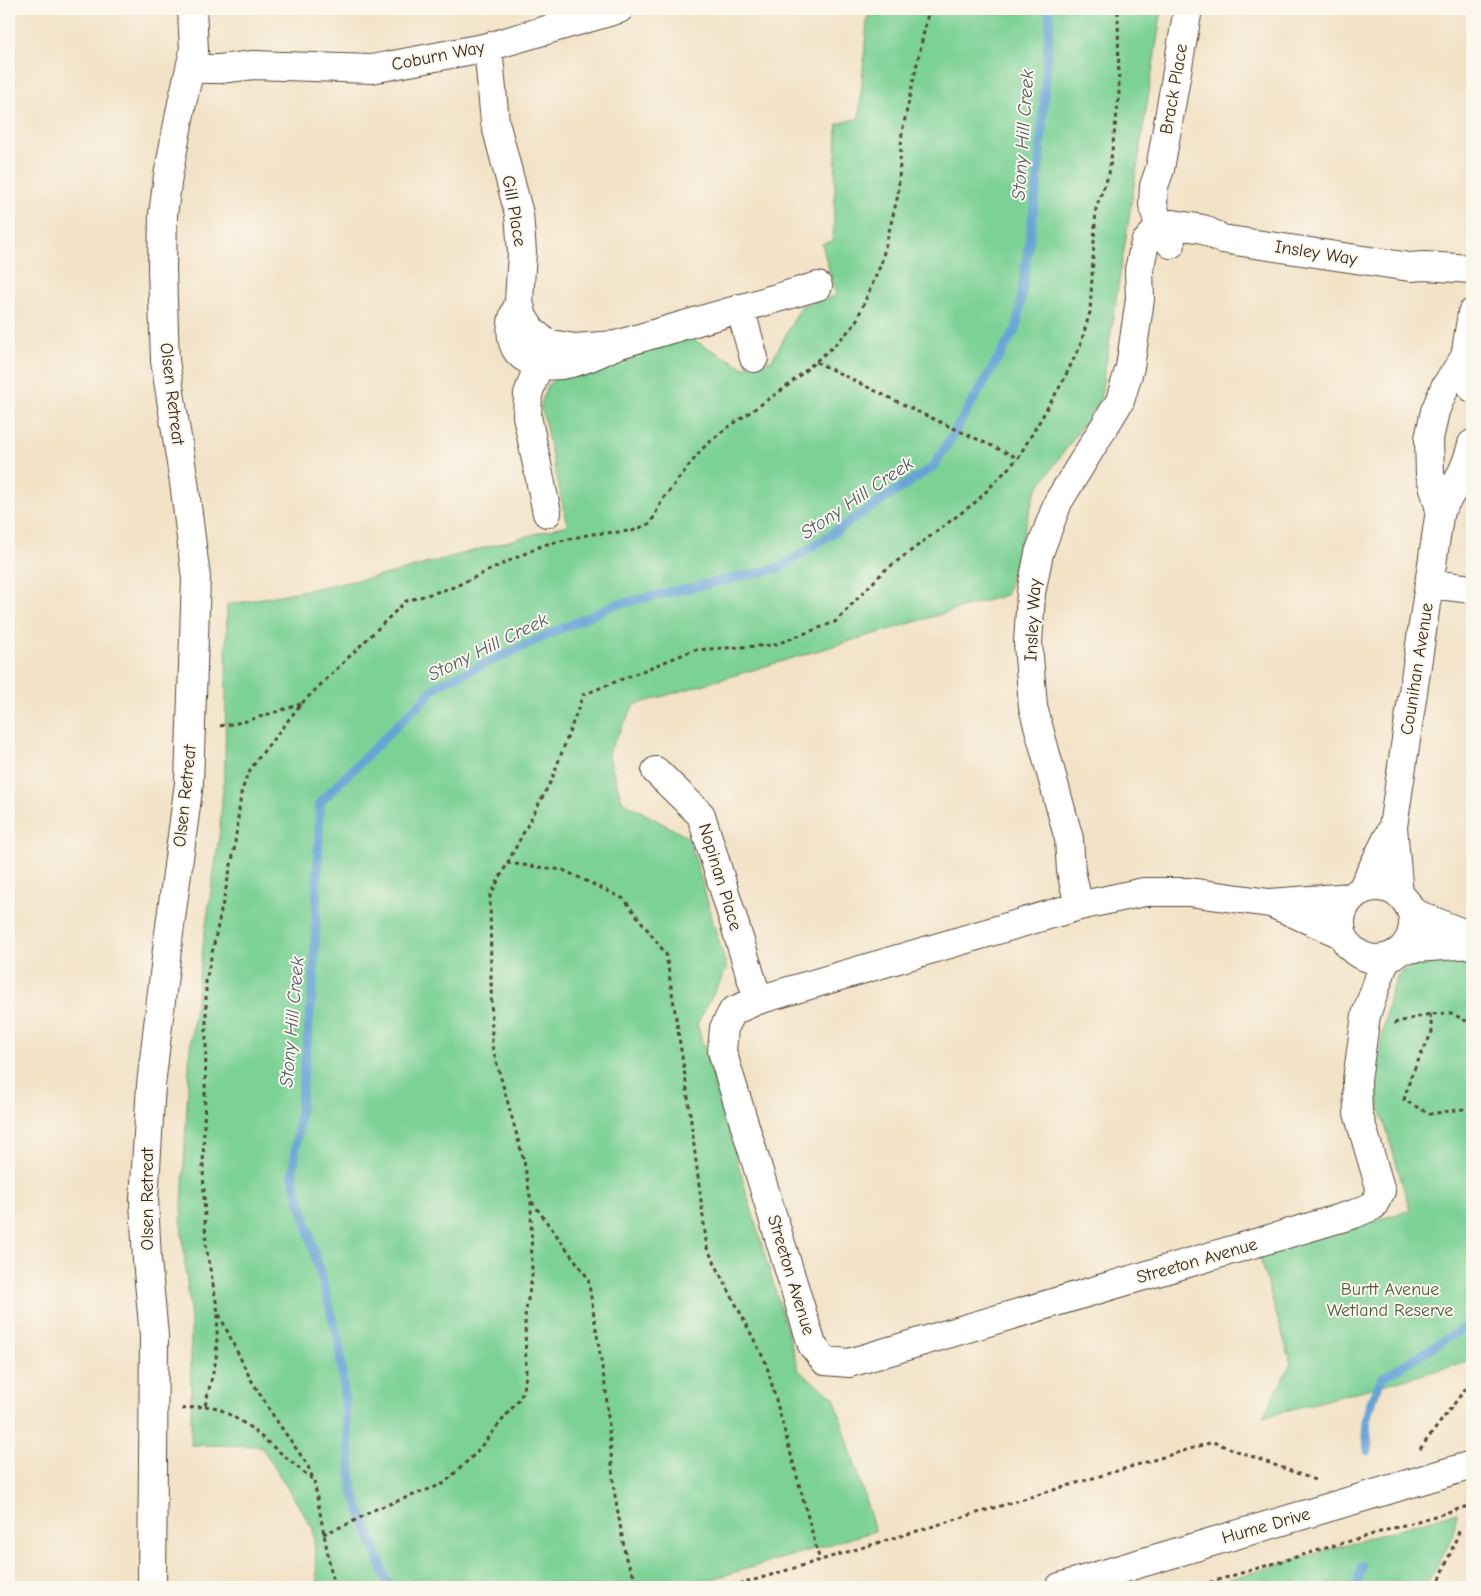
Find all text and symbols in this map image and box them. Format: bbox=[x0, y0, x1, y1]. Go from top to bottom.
street label: Coburn Way bbox=[390, 37, 487, 75]
street label: Brack Place bbox=[1156, 42, 1192, 136]
water label: Stony Hill Creek bbox=[1007, 68, 1039, 201]
street label: Gill Place bbox=[497, 174, 531, 248]
street label: Insley Way bbox=[1273, 236, 1360, 270]
street label: Olsen Retreat bbox=[155, 342, 189, 447]
water label: Stony Hill Creek bbox=[796, 452, 918, 544]
street label: Insley Way bbox=[1020, 577, 1046, 662]
street label: Counihan Avenue bbox=[1396, 601, 1438, 737]
water label: Stony Hill Creek bbox=[424, 608, 552, 686]
street label: Olsen Retreat bbox=[169, 743, 201, 848]
street label: Nopinan Place bbox=[694, 821, 746, 933]
water label: Stony Hill Creek bbox=[275, 955, 309, 1088]
street label: Olsen Retreat bbox=[137, 1147, 158, 1250]
street label: Streeton Avenue bbox=[763, 1212, 819, 1338]
street label: Streeton Avenue bbox=[1134, 1234, 1260, 1288]
park label: Burtt Avenue Wetland Reserve bbox=[1327, 1279, 1453, 1321]
street label: Hume Drive bbox=[1219, 1503, 1313, 1549]

